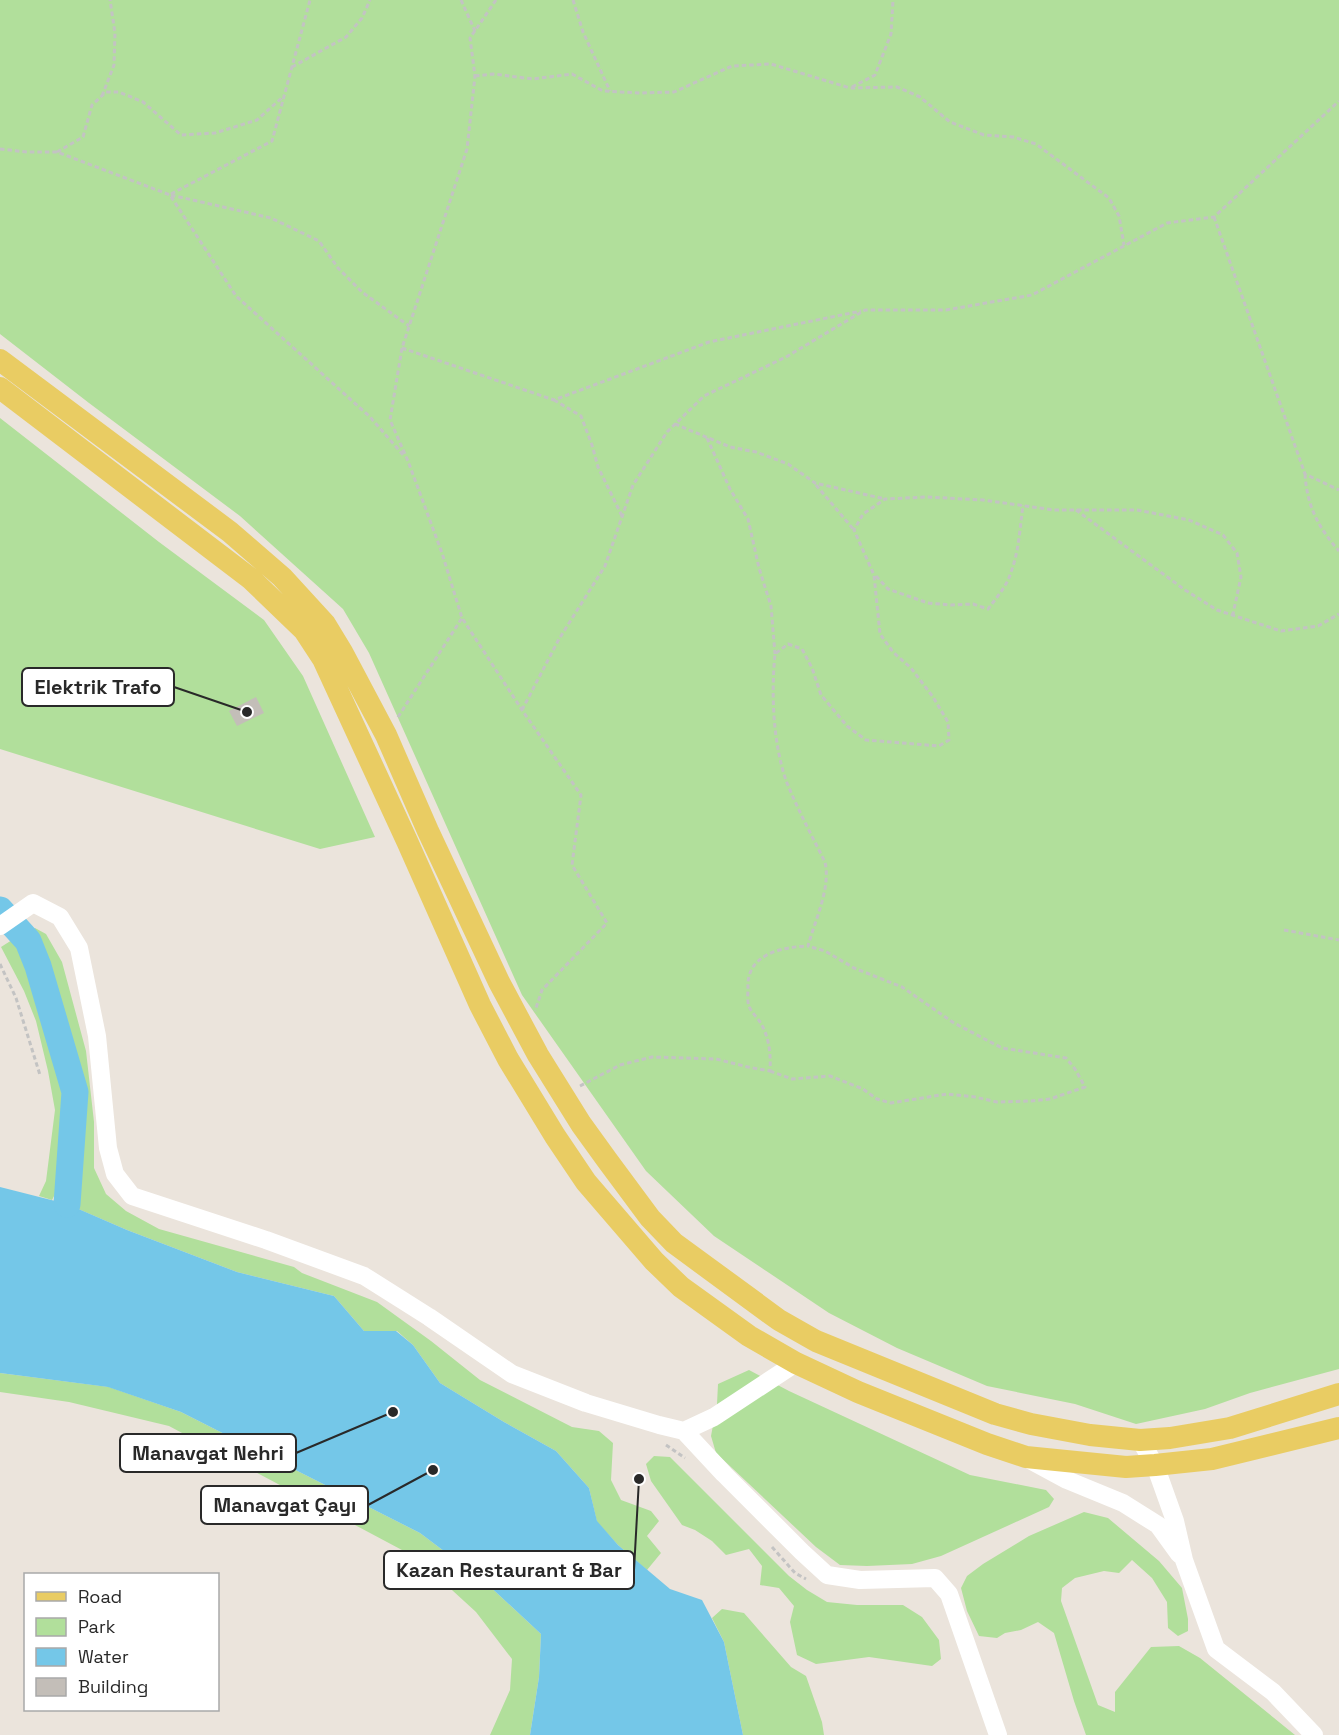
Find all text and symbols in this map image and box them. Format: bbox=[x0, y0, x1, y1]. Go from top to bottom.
callout: Elektrik Trafo bbox=[22, 668, 174, 706]
text: Elektrik Trafo bbox=[35, 674, 161, 700]
callout: Manavgat Nehri bbox=[120, 1434, 296, 1472]
text: Manavgat Nehri bbox=[132, 1440, 284, 1466]
callout: Manavgat Çayı bbox=[201, 1486, 368, 1524]
text: Manavgat Çayı bbox=[214, 1492, 356, 1518]
callout: Kazan Restaurant & Bar bbox=[384, 1551, 634, 1589]
text: Kazan Restaurant & Bar bbox=[396, 1557, 622, 1583]
legend bbox=[24, 1573, 219, 1711]
text: Road bbox=[78, 1585, 122, 1608]
text: Park bbox=[78, 1615, 116, 1638]
text: Water bbox=[78, 1645, 129, 1668]
text: Building bbox=[78, 1675, 148, 1698]

